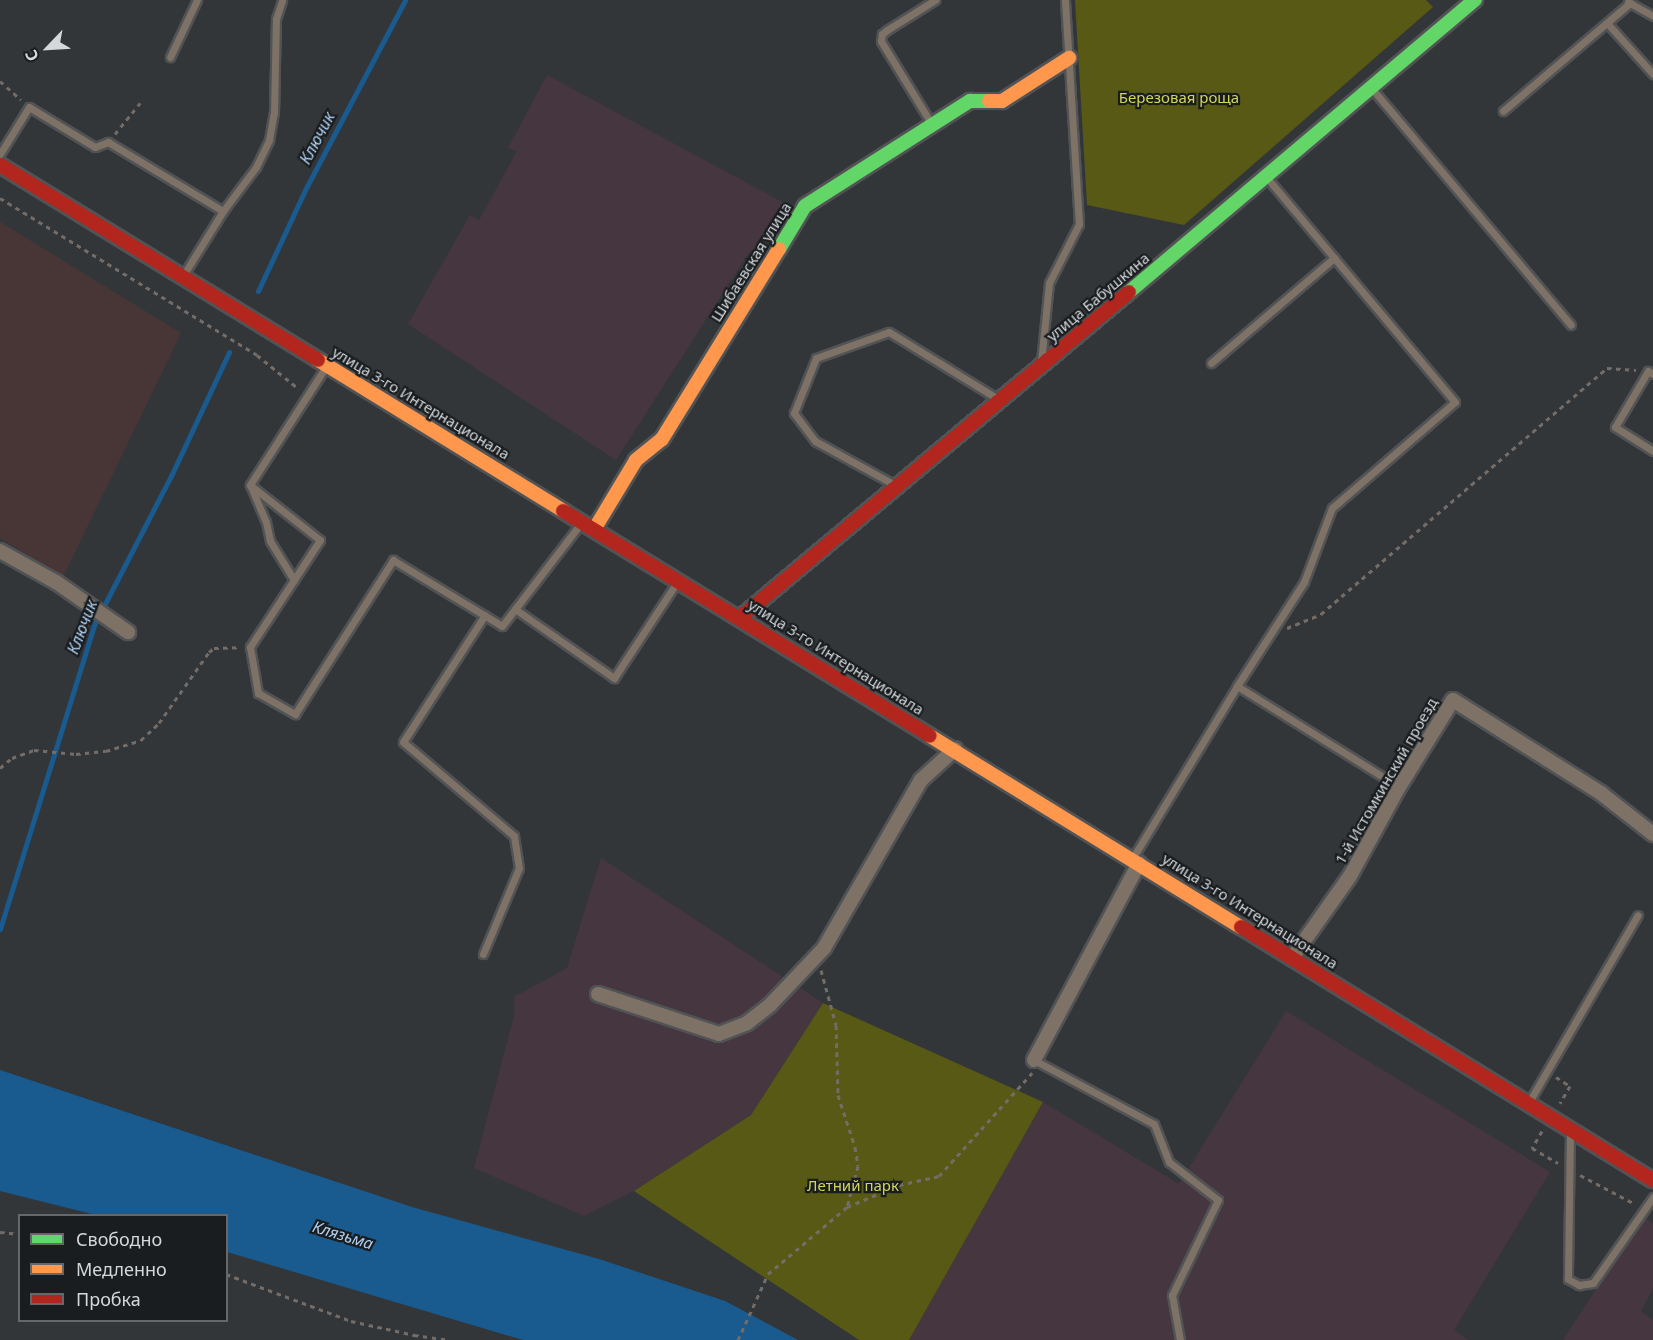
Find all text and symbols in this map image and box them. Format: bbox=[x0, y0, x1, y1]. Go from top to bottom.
north arrow bbox=[18, 18, 78, 78]
text: С bbox=[20, 46, 44, 65]
park label: Березовая роща bbox=[1119, 89, 1239, 107]
water label: Ключик bbox=[295, 109, 339, 167]
street label: Шибаевская улица bbox=[707, 199, 795, 325]
street label: улица Бабушкина bbox=[1043, 249, 1153, 345]
street label: улица 3-го Интернационала bbox=[329, 343, 513, 463]
street label: улица 3-го Интернационала bbox=[745, 595, 927, 719]
water label: Ключик bbox=[63, 597, 101, 657]
street label: 1-й Истомкинский проезд bbox=[1331, 695, 1441, 867]
street label: улица 3-го Интернационала bbox=[1159, 849, 1341, 973]
park label: Летний парк bbox=[807, 1177, 899, 1195]
legend bbox=[18, 1214, 228, 1322]
water label: Клязьма bbox=[310, 1217, 376, 1253]
text: Свободно bbox=[76, 1227, 162, 1251]
text: Медленно bbox=[76, 1257, 167, 1281]
text: Пробка bbox=[76, 1287, 141, 1311]

